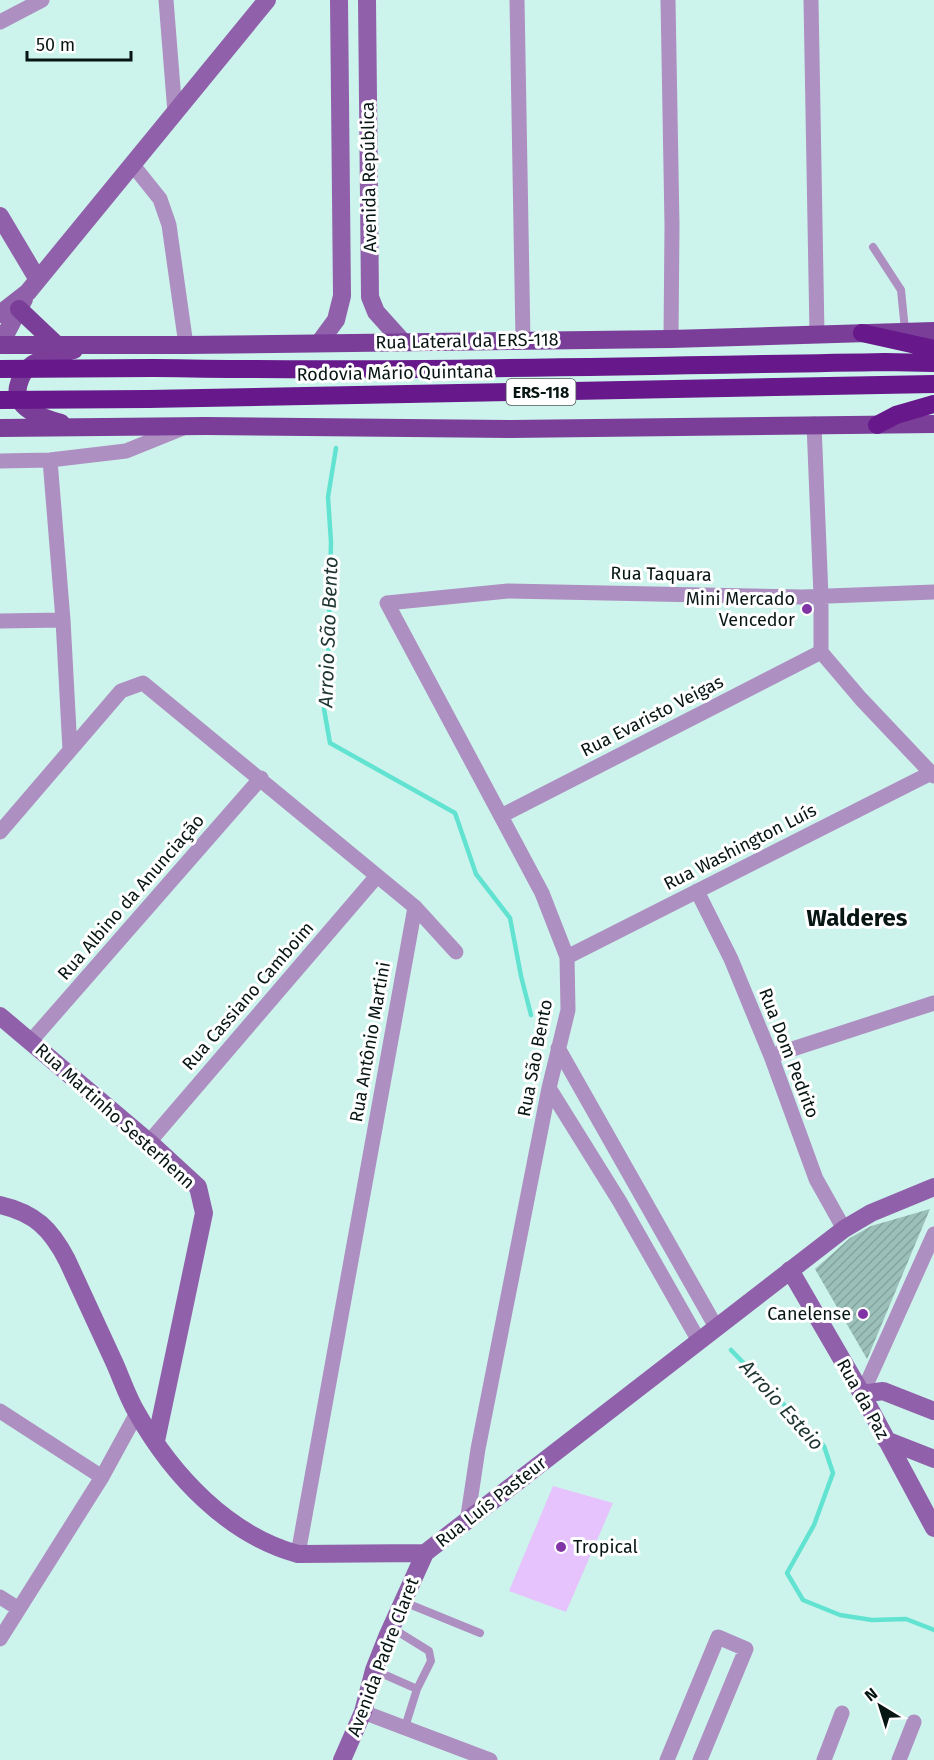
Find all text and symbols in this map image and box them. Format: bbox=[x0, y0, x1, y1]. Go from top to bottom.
scale bar bbox=[27, 24, 130, 62]
text: 50 m bbox=[36, 34, 75, 56]
street label: Avenida República bbox=[357, 101, 381, 253]
street label: Rua Lateral da ERS-118 bbox=[375, 328, 559, 354]
street label: Rodovia Mário Quintana bbox=[296, 360, 494, 386]
road number: ERS-118 bbox=[506, 379, 576, 405]
water label: Arroio São Bento bbox=[313, 556, 343, 709]
street label: Rua Taquara bbox=[610, 562, 712, 586]
place label: Mini Mercado Vencedor bbox=[686, 588, 795, 631]
marker: Mini Mercado Vencedor bbox=[800, 602, 814, 616]
street label: Rua Evaristo Veigas bbox=[577, 671, 727, 761]
street label: Rua Washington Luís bbox=[660, 799, 820, 895]
street label: Rua Albino da Anunciação bbox=[53, 810, 209, 984]
district label: Walderes bbox=[807, 904, 908, 932]
street label: Rua Cassiano Camboim bbox=[178, 917, 318, 1075]
street label: Rua Antônio Martini bbox=[345, 960, 395, 1124]
street label: Rua Dom Pedrito bbox=[754, 985, 824, 1121]
street label: Rua São Bento bbox=[513, 998, 557, 1118]
street label: Rua Martinho Sesterhenn bbox=[31, 1039, 199, 1193]
place label: Canelense bbox=[767, 1303, 851, 1325]
marker: Canelense bbox=[856, 1307, 870, 1321]
water label: Arroio Esteio bbox=[734, 1354, 829, 1455]
street label: Rua da Paz bbox=[832, 1355, 894, 1443]
street label: Rua Luís Pasteur bbox=[431, 1452, 551, 1552]
place label: Tropical bbox=[573, 1536, 638, 1558]
marker: Tropical bbox=[554, 1540, 568, 1554]
street label: Avenida Padre Claret bbox=[343, 1574, 424, 1740]
north arrow bbox=[850, 1676, 910, 1736]
text: N bbox=[861, 1684, 881, 1705]

